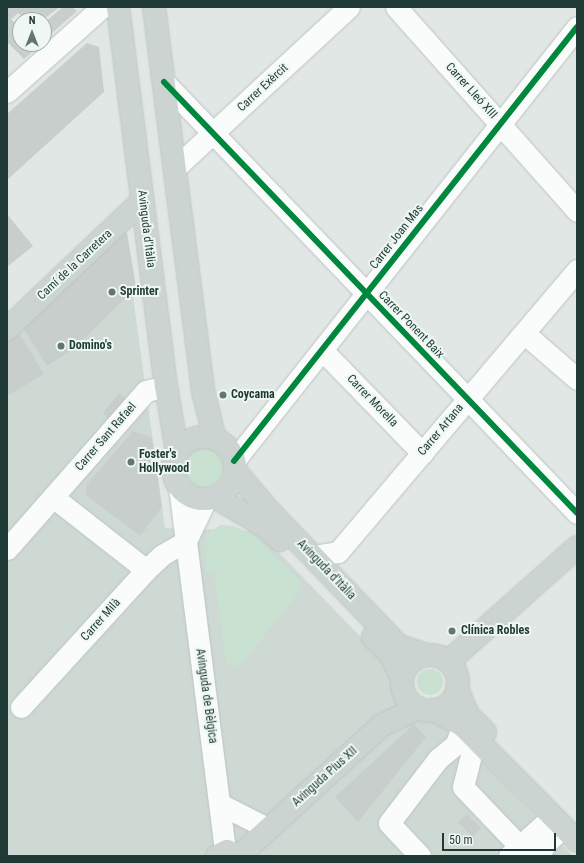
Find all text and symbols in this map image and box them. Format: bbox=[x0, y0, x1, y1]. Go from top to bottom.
north arrow bbox=[12, 12, 52, 52]
text: N bbox=[29, 14, 35, 27]
street label: Carrer Lleó XIII bbox=[442, 60, 500, 122]
street label: Carrer Exèrcit bbox=[235, 61, 291, 115]
street label: Avinguda d'Itàlia bbox=[134, 189, 158, 269]
street label: Carrer Joan Mas bbox=[367, 202, 427, 272]
street label: Camí de la Carretera bbox=[35, 227, 115, 303]
place label: Sprinter bbox=[120, 285, 159, 299]
marker: Sprinter bbox=[107, 287, 117, 297]
street label: Carrer Ponent Baix bbox=[375, 288, 447, 362]
place label: Domino's bbox=[69, 339, 112, 353]
marker: Domino's bbox=[56, 341, 66, 351]
street label: Carrer Morella bbox=[343, 372, 401, 430]
place label: Coycama bbox=[231, 388, 275, 402]
marker: Coycama bbox=[218, 390, 228, 400]
street label: Carrer Sant Rafael bbox=[72, 400, 140, 474]
street label: Carrer Artana bbox=[415, 401, 467, 459]
place label: Foster's Hollywood bbox=[139, 448, 189, 476]
marker: Foster's Hollywood bbox=[126, 457, 136, 467]
street label: Avinguda d'Itàlia bbox=[294, 537, 358, 603]
street label: Carrer Milà bbox=[78, 596, 124, 644]
place label: Clínica Robles bbox=[461, 624, 530, 638]
marker: Clínica Robles bbox=[446, 625, 458, 637]
street label: Avinguda de Bèlgica bbox=[192, 648, 220, 744]
street label: Avinguda Pius XII bbox=[290, 744, 360, 810]
scale bar bbox=[444, 825, 558, 851]
text: 50 m bbox=[449, 833, 473, 847]

